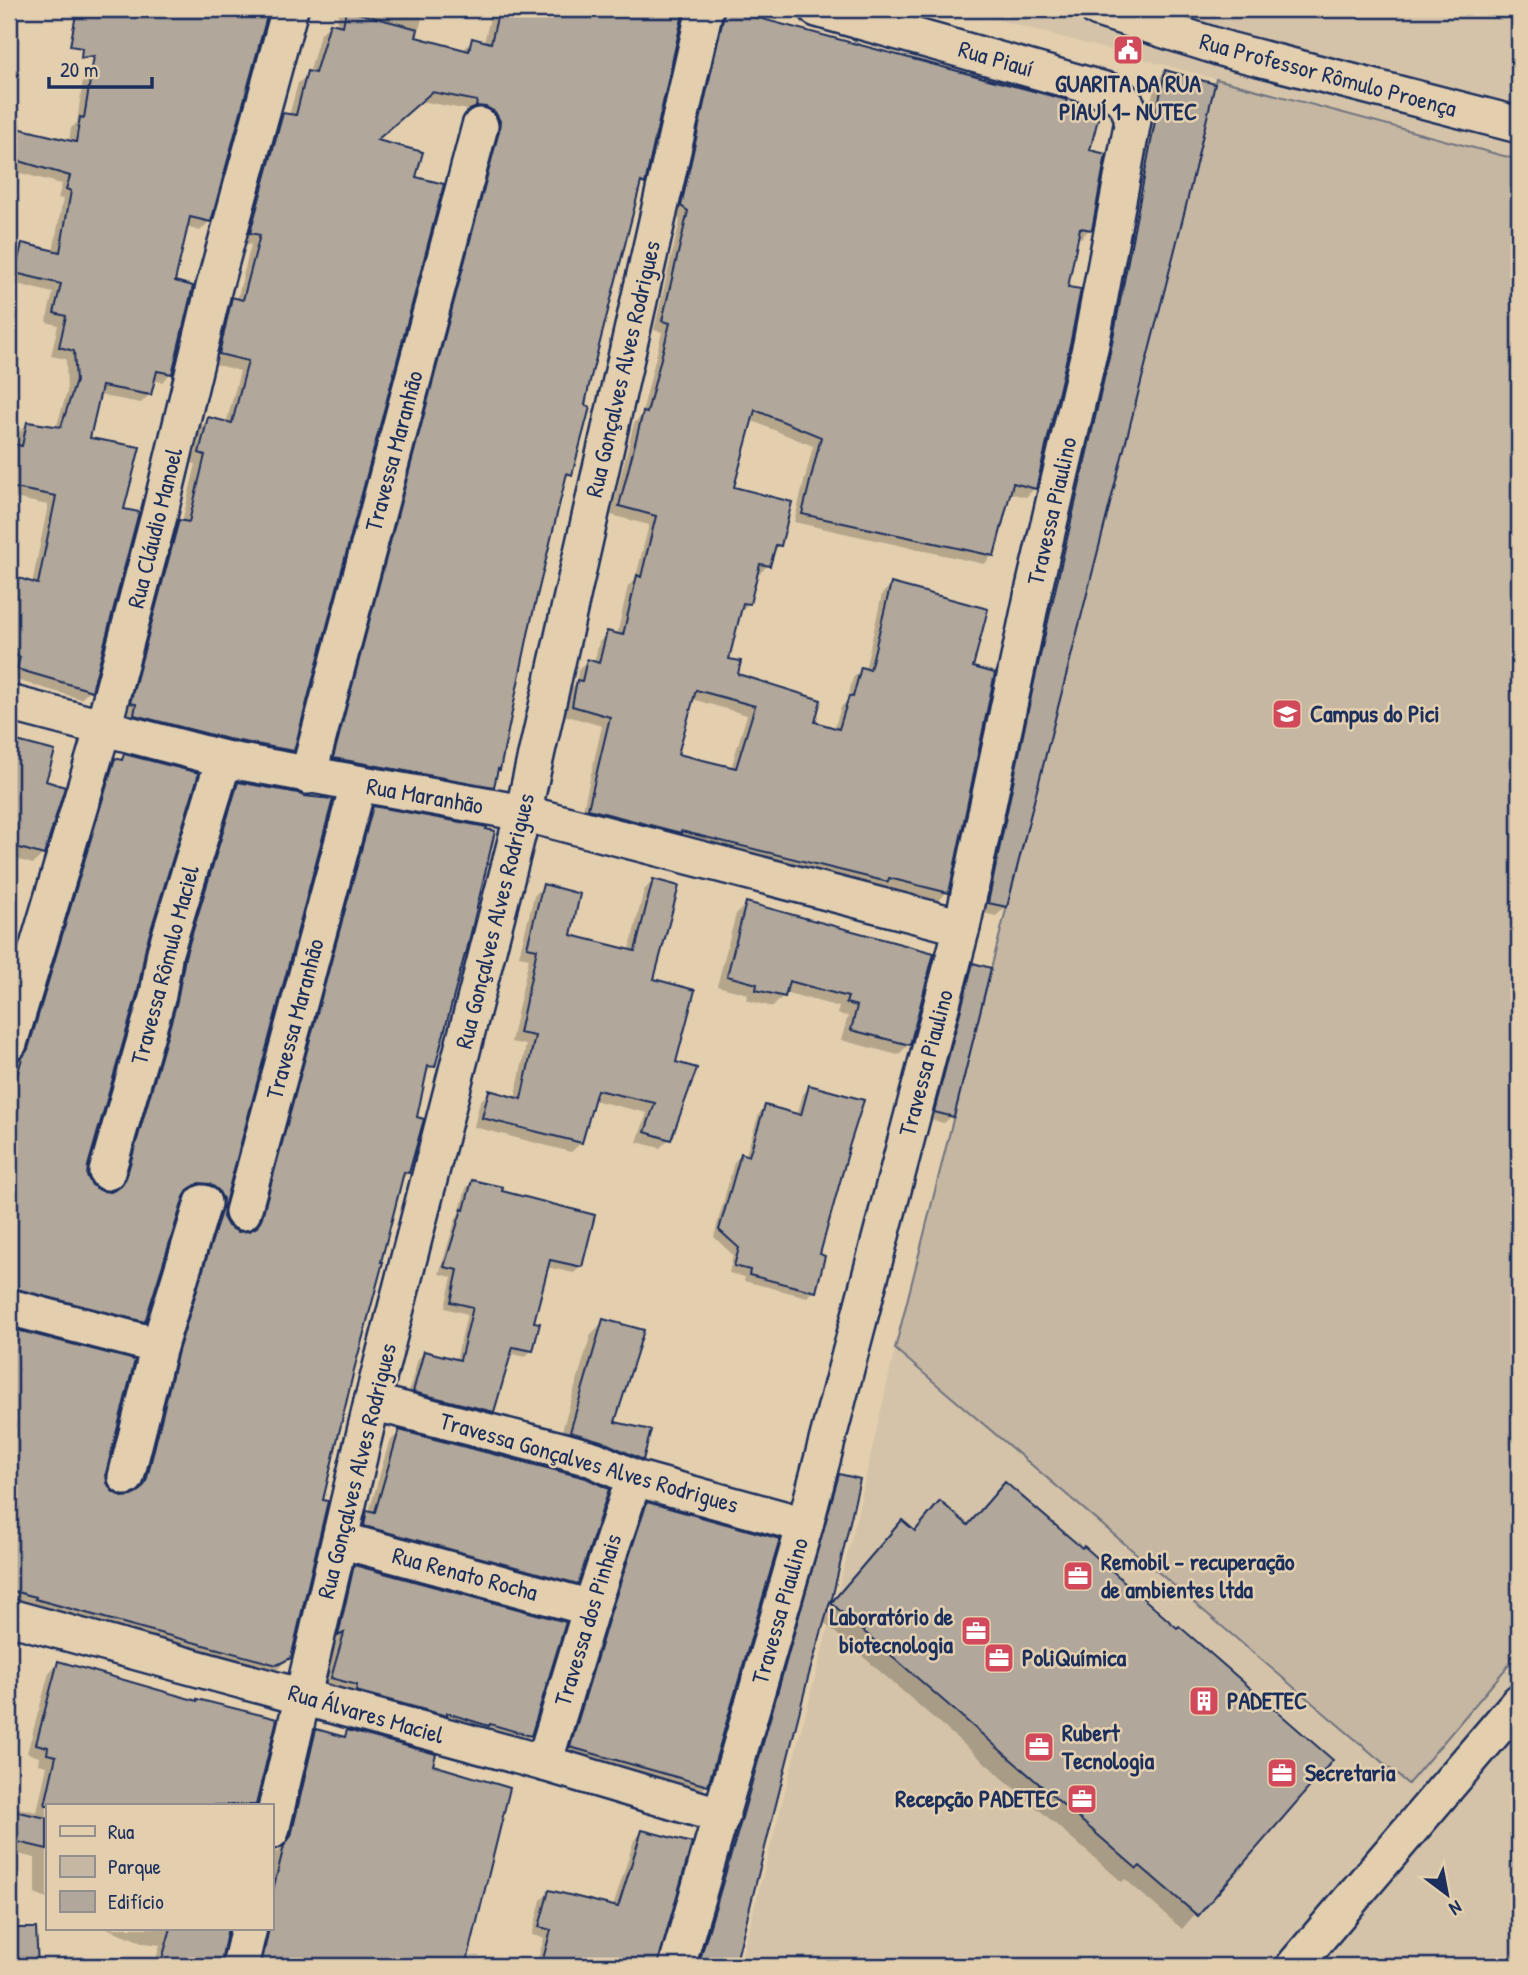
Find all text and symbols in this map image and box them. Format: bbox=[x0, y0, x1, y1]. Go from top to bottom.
street label: Rua Professor Rômulo Proença bbox=[1196, 24, 1460, 124]
street label: Rua Piauí bbox=[955, 32, 1038, 84]
public building icon: GUARITA DA RUA PIAUÍ 1- NUTEC bbox=[1111, 33, 1145, 67]
scale bar bbox=[49, 46, 152, 90]
text: 20 m bbox=[60, 55, 98, 84]
place label: GUARITA DA RUA PIAUÍ 1- NUTEC bbox=[1055, 67, 1201, 127]
street label: Rua Gonçalves Alves Rodrigues bbox=[577, 237, 667, 500]
street label: Travessa Maranhão bbox=[356, 367, 430, 534]
street label: Travessa Piaulino bbox=[1018, 433, 1084, 588]
street label: Rua Cláudio Manoel bbox=[119, 444, 190, 611]
school or university icon: Campus do Pici bbox=[1270, 697, 1304, 731]
place label: Campus do Pici bbox=[1310, 697, 1440, 730]
street label: Rua Maranhão bbox=[364, 769, 486, 821]
street label: Rua Gonçalves Alves Rodrigues bbox=[447, 790, 541, 1052]
street label: Travessa Rômulo Maciel bbox=[122, 861, 206, 1068]
street label: Travessa Maranhão bbox=[257, 935, 331, 1102]
street label: Travessa Piaulino bbox=[890, 986, 960, 1140]
street label: Rua Gonçalves Alves Rodrigues bbox=[309, 1340, 403, 1602]
street label: Travessa Gonçalves Alves Rodrigues bbox=[436, 1404, 742, 1520]
street label: Travessa dos Pinhais bbox=[546, 1530, 628, 1710]
street label: Travessa Piaulino bbox=[743, 1534, 815, 1688]
street label: Rua Renato Rocha bbox=[389, 1538, 541, 1608]
place label: Remobil - recuperação de ambientes ltda bbox=[1101, 1545, 1295, 1605]
office icon: Remobil - recuperação de ambientes ltda bbox=[1061, 1559, 1095, 1593]
place label: Laboratório de biotecnologia bbox=[830, 1600, 954, 1661]
office icon: Laboratório de biotecnologia bbox=[959, 1614, 993, 1648]
office icon: PoliQuímica bbox=[982, 1641, 1016, 1675]
place label: PoliQuímica bbox=[1022, 1641, 1127, 1673]
street label: Rua Álvares Maciel bbox=[285, 1676, 448, 1751]
building icon: PADETEC bbox=[1187, 1684, 1221, 1718]
place label: PADETEC bbox=[1227, 1684, 1307, 1716]
place label: Rubert Tecnologia bbox=[1061, 1716, 1155, 1777]
office icon: Rubert Tecnologia bbox=[1022, 1730, 1056, 1764]
office icon: Secretaria bbox=[1265, 1756, 1299, 1790]
place label: Secretaria bbox=[1305, 1756, 1396, 1788]
place label: Recepção PADETEC bbox=[895, 1782, 1059, 1815]
office icon: Recepção PADETEC bbox=[1065, 1782, 1099, 1816]
legend bbox=[46, 1804, 273, 1930]
text: Rua bbox=[108, 1817, 134, 1846]
text: Parque bbox=[108, 1852, 161, 1881]
north arrow bbox=[1412, 1860, 1482, 1930]
text: Edifício bbox=[108, 1887, 164, 1916]
text: N bbox=[1445, 1895, 1467, 1922]

